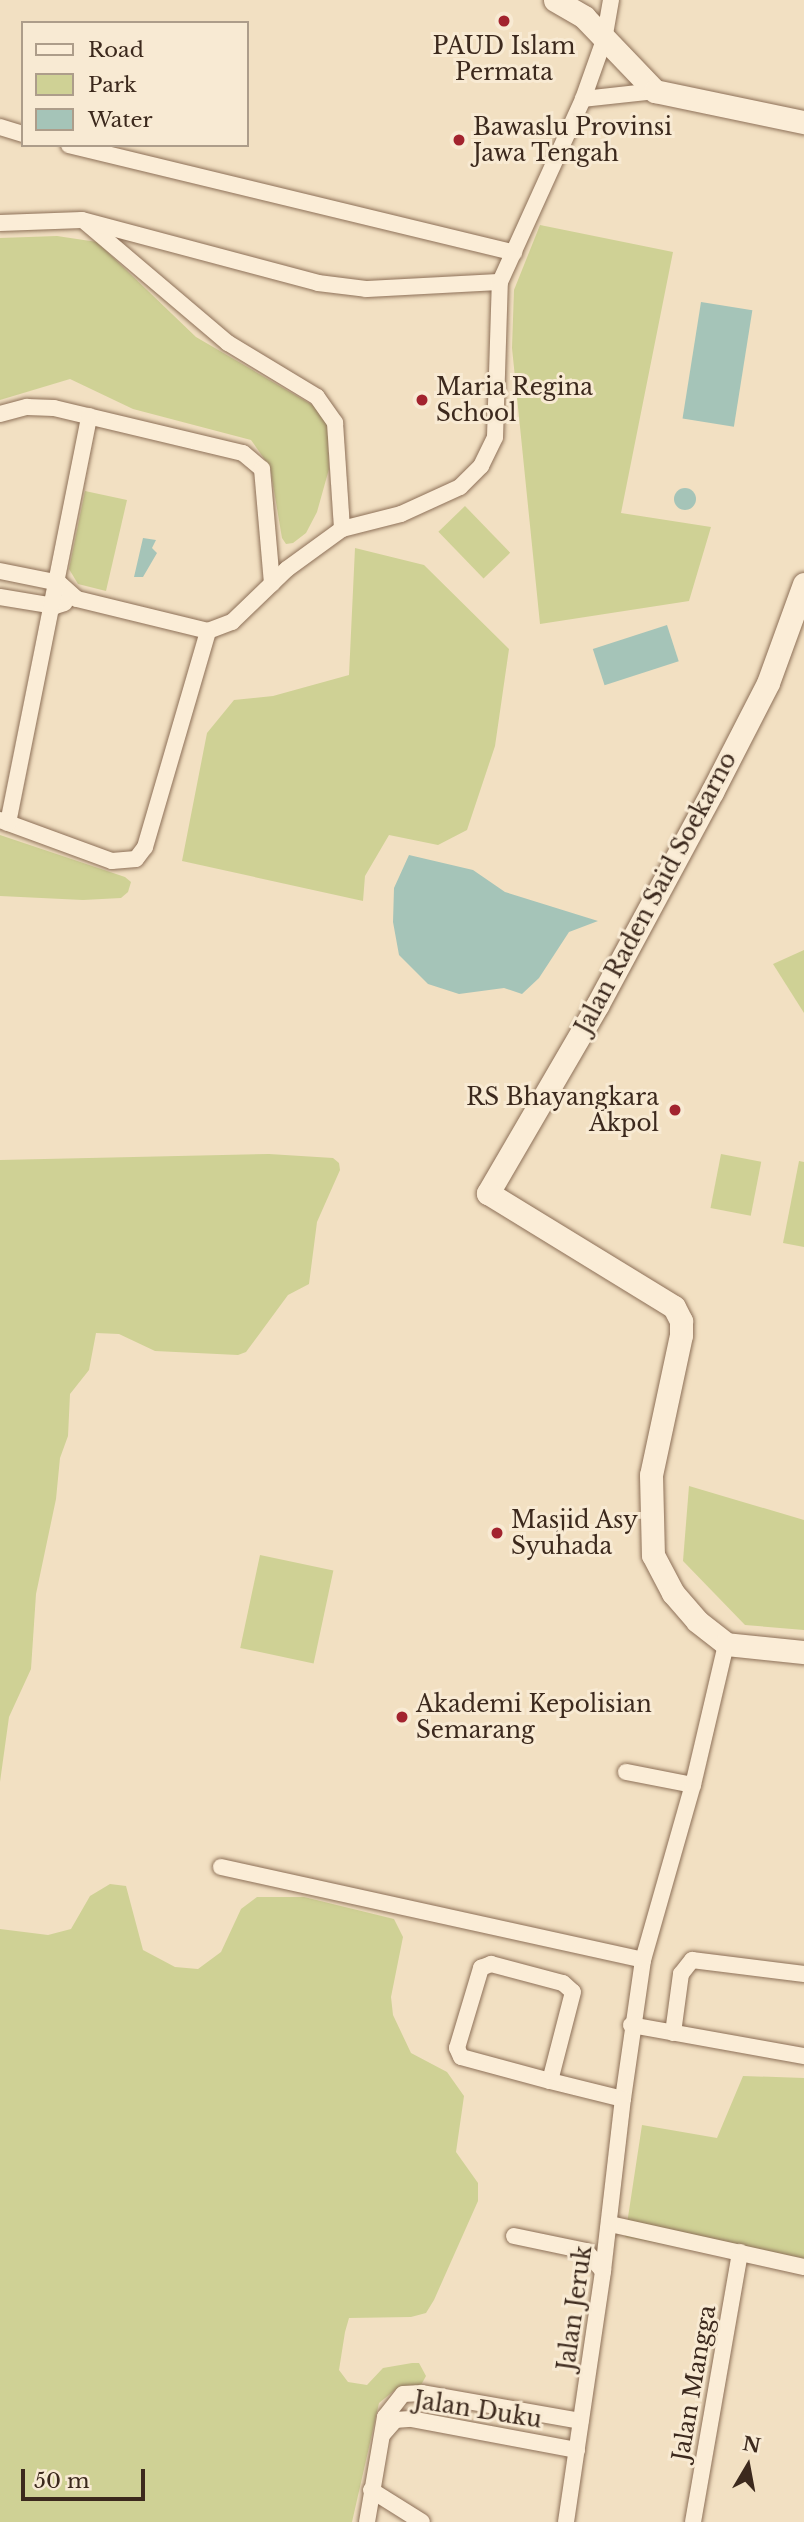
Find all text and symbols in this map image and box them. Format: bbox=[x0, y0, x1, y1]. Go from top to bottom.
marker: PAUD Islam Permata bbox=[496, 13, 512, 29]
legend bbox=[21, 21, 248, 147]
place label: PAUD Islam Permata bbox=[433, 32, 575, 86]
text: Road bbox=[88, 37, 144, 63]
text: Park bbox=[88, 72, 137, 98]
text: Water bbox=[88, 107, 152, 133]
place label: Bawaslu Provinsi Jawa Tengah bbox=[473, 113, 672, 167]
marker: Bawaslu Provinsi Jawa Tengah bbox=[451, 132, 467, 148]
place label: Maria Regina School bbox=[436, 373, 593, 427]
marker: Maria Regina School bbox=[414, 392, 430, 408]
street label: Jalan Raden Said Soekarno bbox=[570, 747, 742, 1039]
place label: RS Bhayangkara Akpol bbox=[466, 1083, 659, 1137]
marker: RS Bhayangkara Akpol bbox=[665, 1100, 685, 1120]
place label: Masjid Asy Syuhada bbox=[511, 1506, 639, 1560]
marker: Masjid Asy Syuhada bbox=[489, 1525, 505, 1541]
place label: Akademi Kepolisian Semarang bbox=[416, 1690, 652, 1744]
marker: Akademi Kepolisian Semarang bbox=[394, 1709, 410, 1725]
street label: Jalan Jeruk bbox=[553, 2244, 597, 2372]
street label: Jalan Mangga bbox=[667, 2303, 721, 2463]
street label: Jalan Duku bbox=[412, 2386, 544, 2434]
north arrow bbox=[713, 2431, 783, 2501]
text: N bbox=[741, 2432, 763, 2458]
scale bar bbox=[24, 2456, 149, 2500]
text: 50 m bbox=[34, 2468, 89, 2494]

